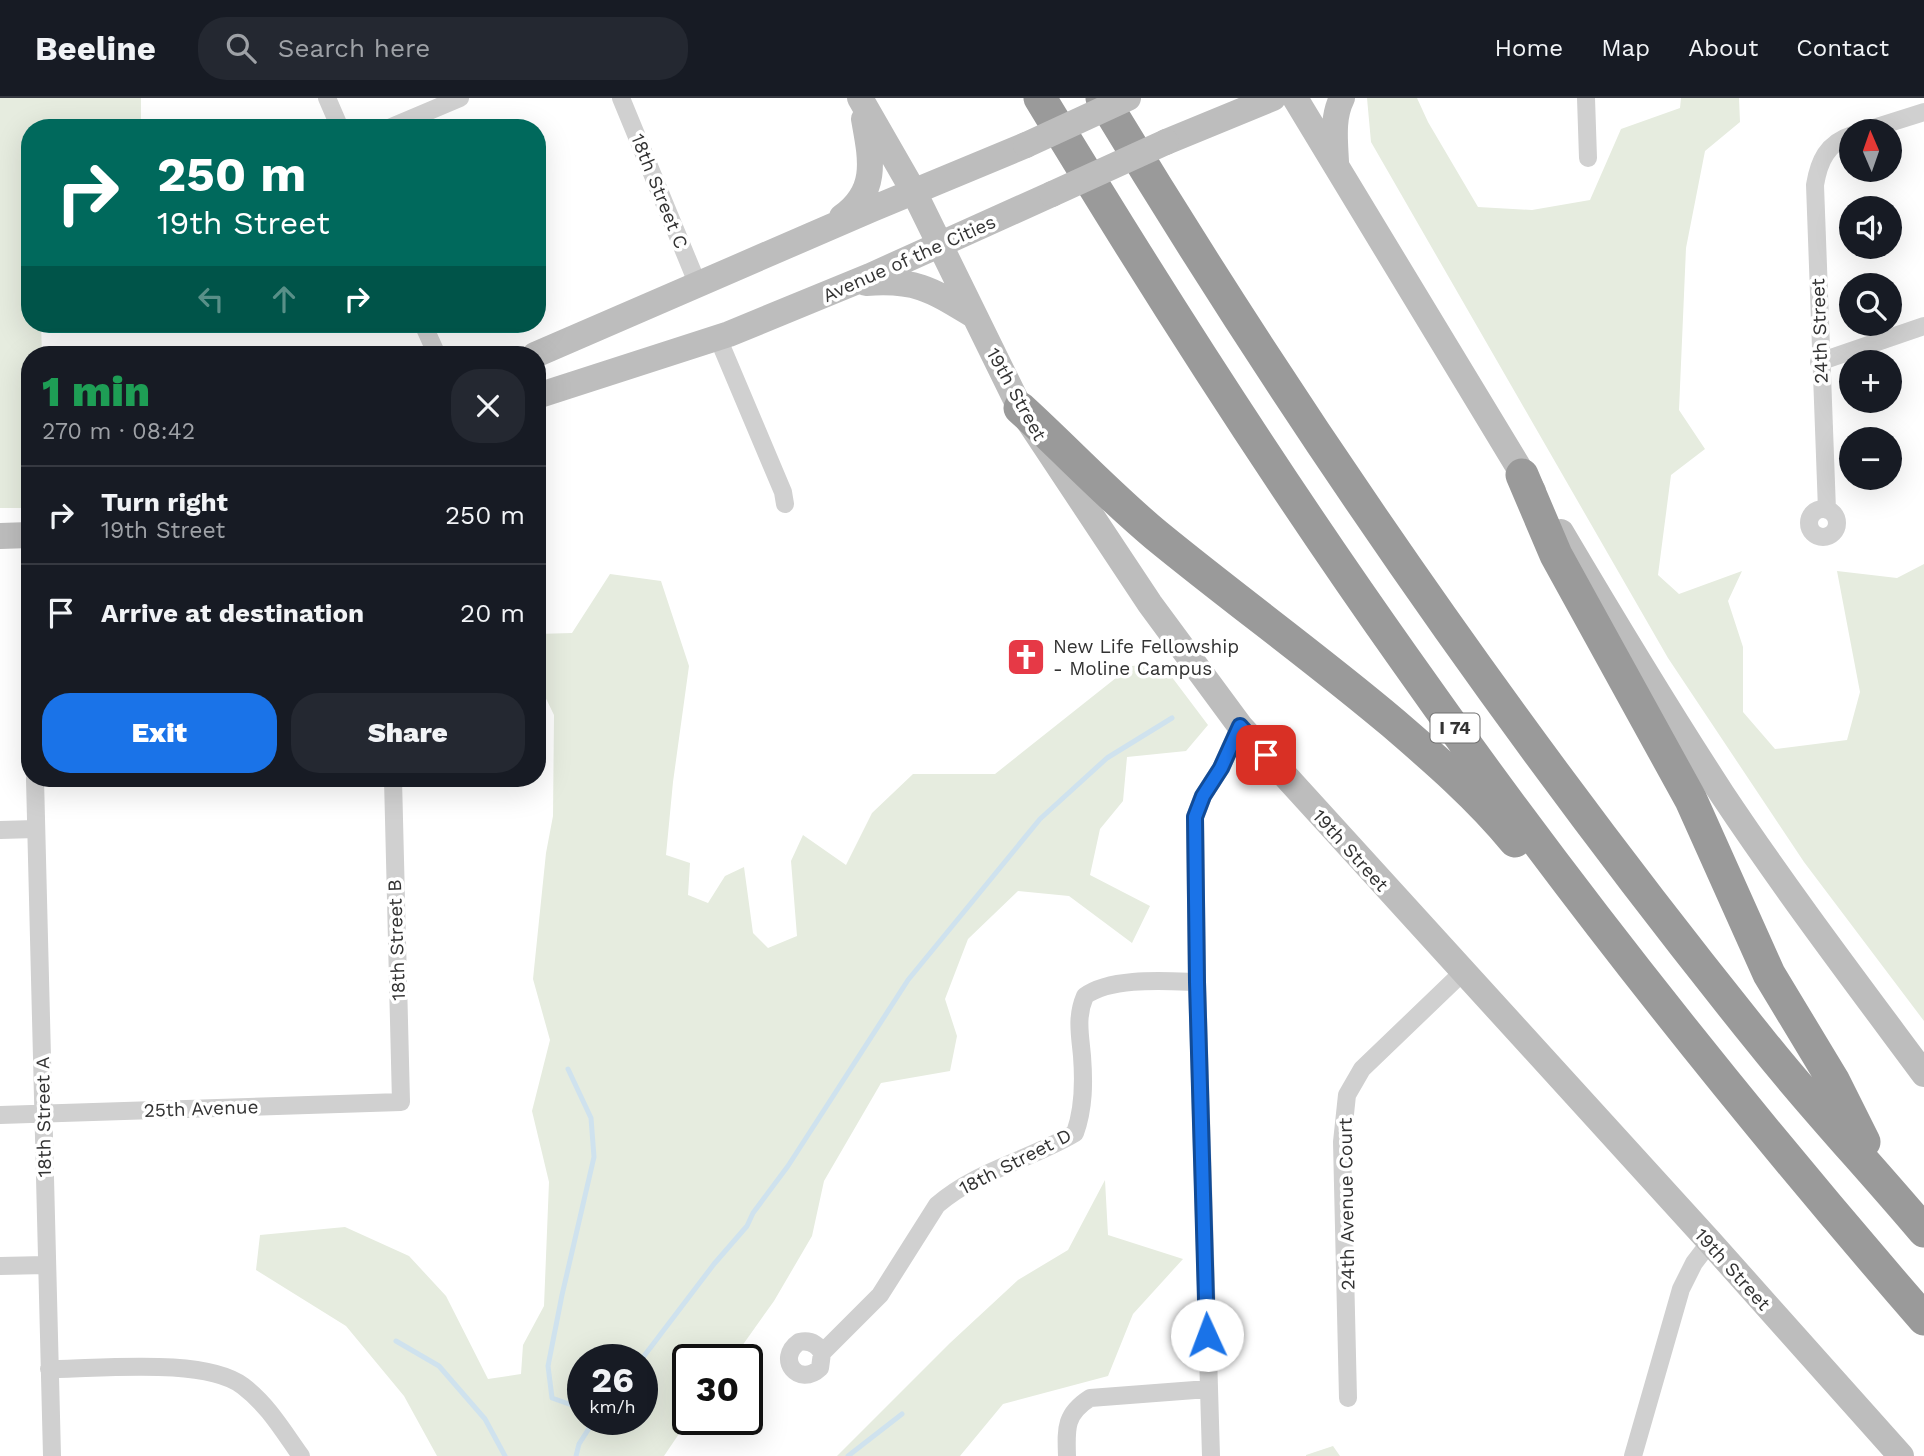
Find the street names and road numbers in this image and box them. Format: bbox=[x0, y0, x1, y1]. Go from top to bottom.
street label: 18th Street C bbox=[626, 130, 693, 252]
street label: Avenue of the Cities bbox=[819, 210, 999, 307]
street label: 24th Street bbox=[1806, 278, 1833, 384]
street label: 19th Street bbox=[982, 344, 1051, 445]
road number: I 74 bbox=[1430, 714, 1480, 742]
street label: 19th Street bbox=[1308, 805, 1393, 896]
street label: 18th Street B bbox=[383, 879, 410, 1001]
street label: 18th Street A bbox=[31, 1056, 56, 1178]
street label: 25th Avenue bbox=[143, 1095, 259, 1122]
street label: 24th Avenue Court bbox=[1333, 1117, 1360, 1290]
street label: 18th Street D bbox=[955, 1123, 1075, 1200]
street label: 19th Street bbox=[1690, 1224, 1775, 1315]

